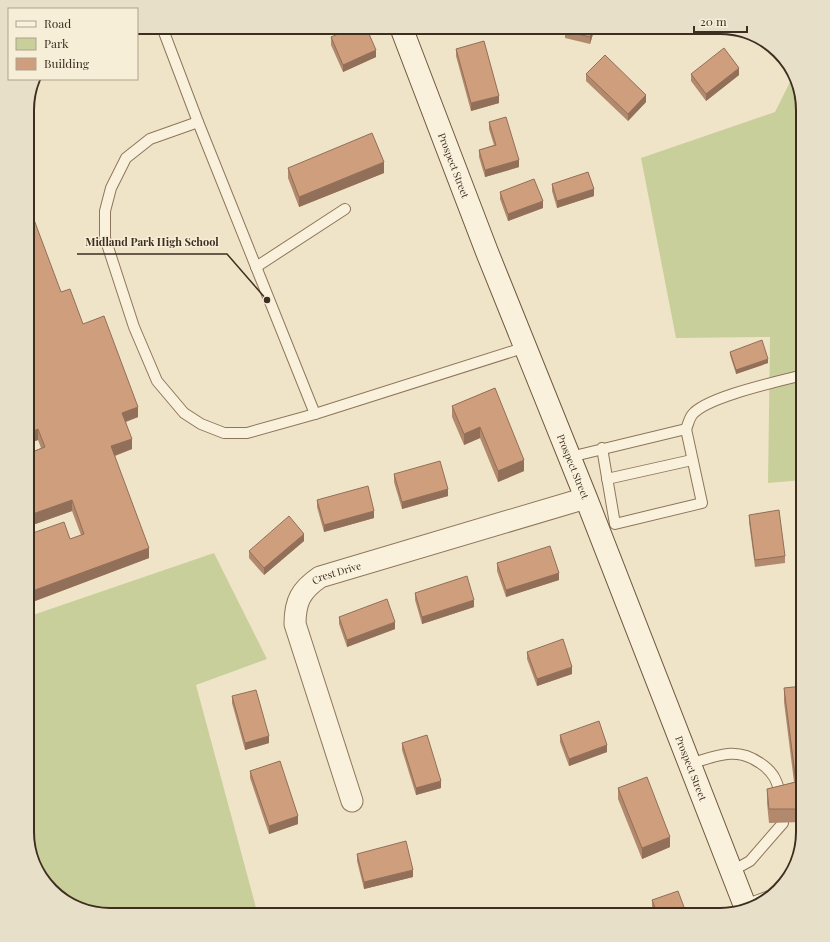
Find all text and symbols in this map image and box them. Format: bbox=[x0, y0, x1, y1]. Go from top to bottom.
legend bbox=[8, 8, 138, 80]
scale bar bbox=[694, 8, 747, 34]
text: 20 m bbox=[700, 13, 727, 29]
text: Road bbox=[44, 15, 71, 31]
text: Park bbox=[44, 35, 69, 51]
text: Building bbox=[44, 55, 90, 71]
street label: Prospect Street bbox=[435, 131, 473, 200]
callout: Midland Park High School bbox=[77, 231, 227, 254]
text: Midland Park High School bbox=[85, 234, 219, 249]
street label: Prospect Street bbox=[554, 432, 593, 501]
street label: Crest Drive bbox=[309, 558, 363, 588]
street label: Prospect Street bbox=[672, 734, 710, 803]

